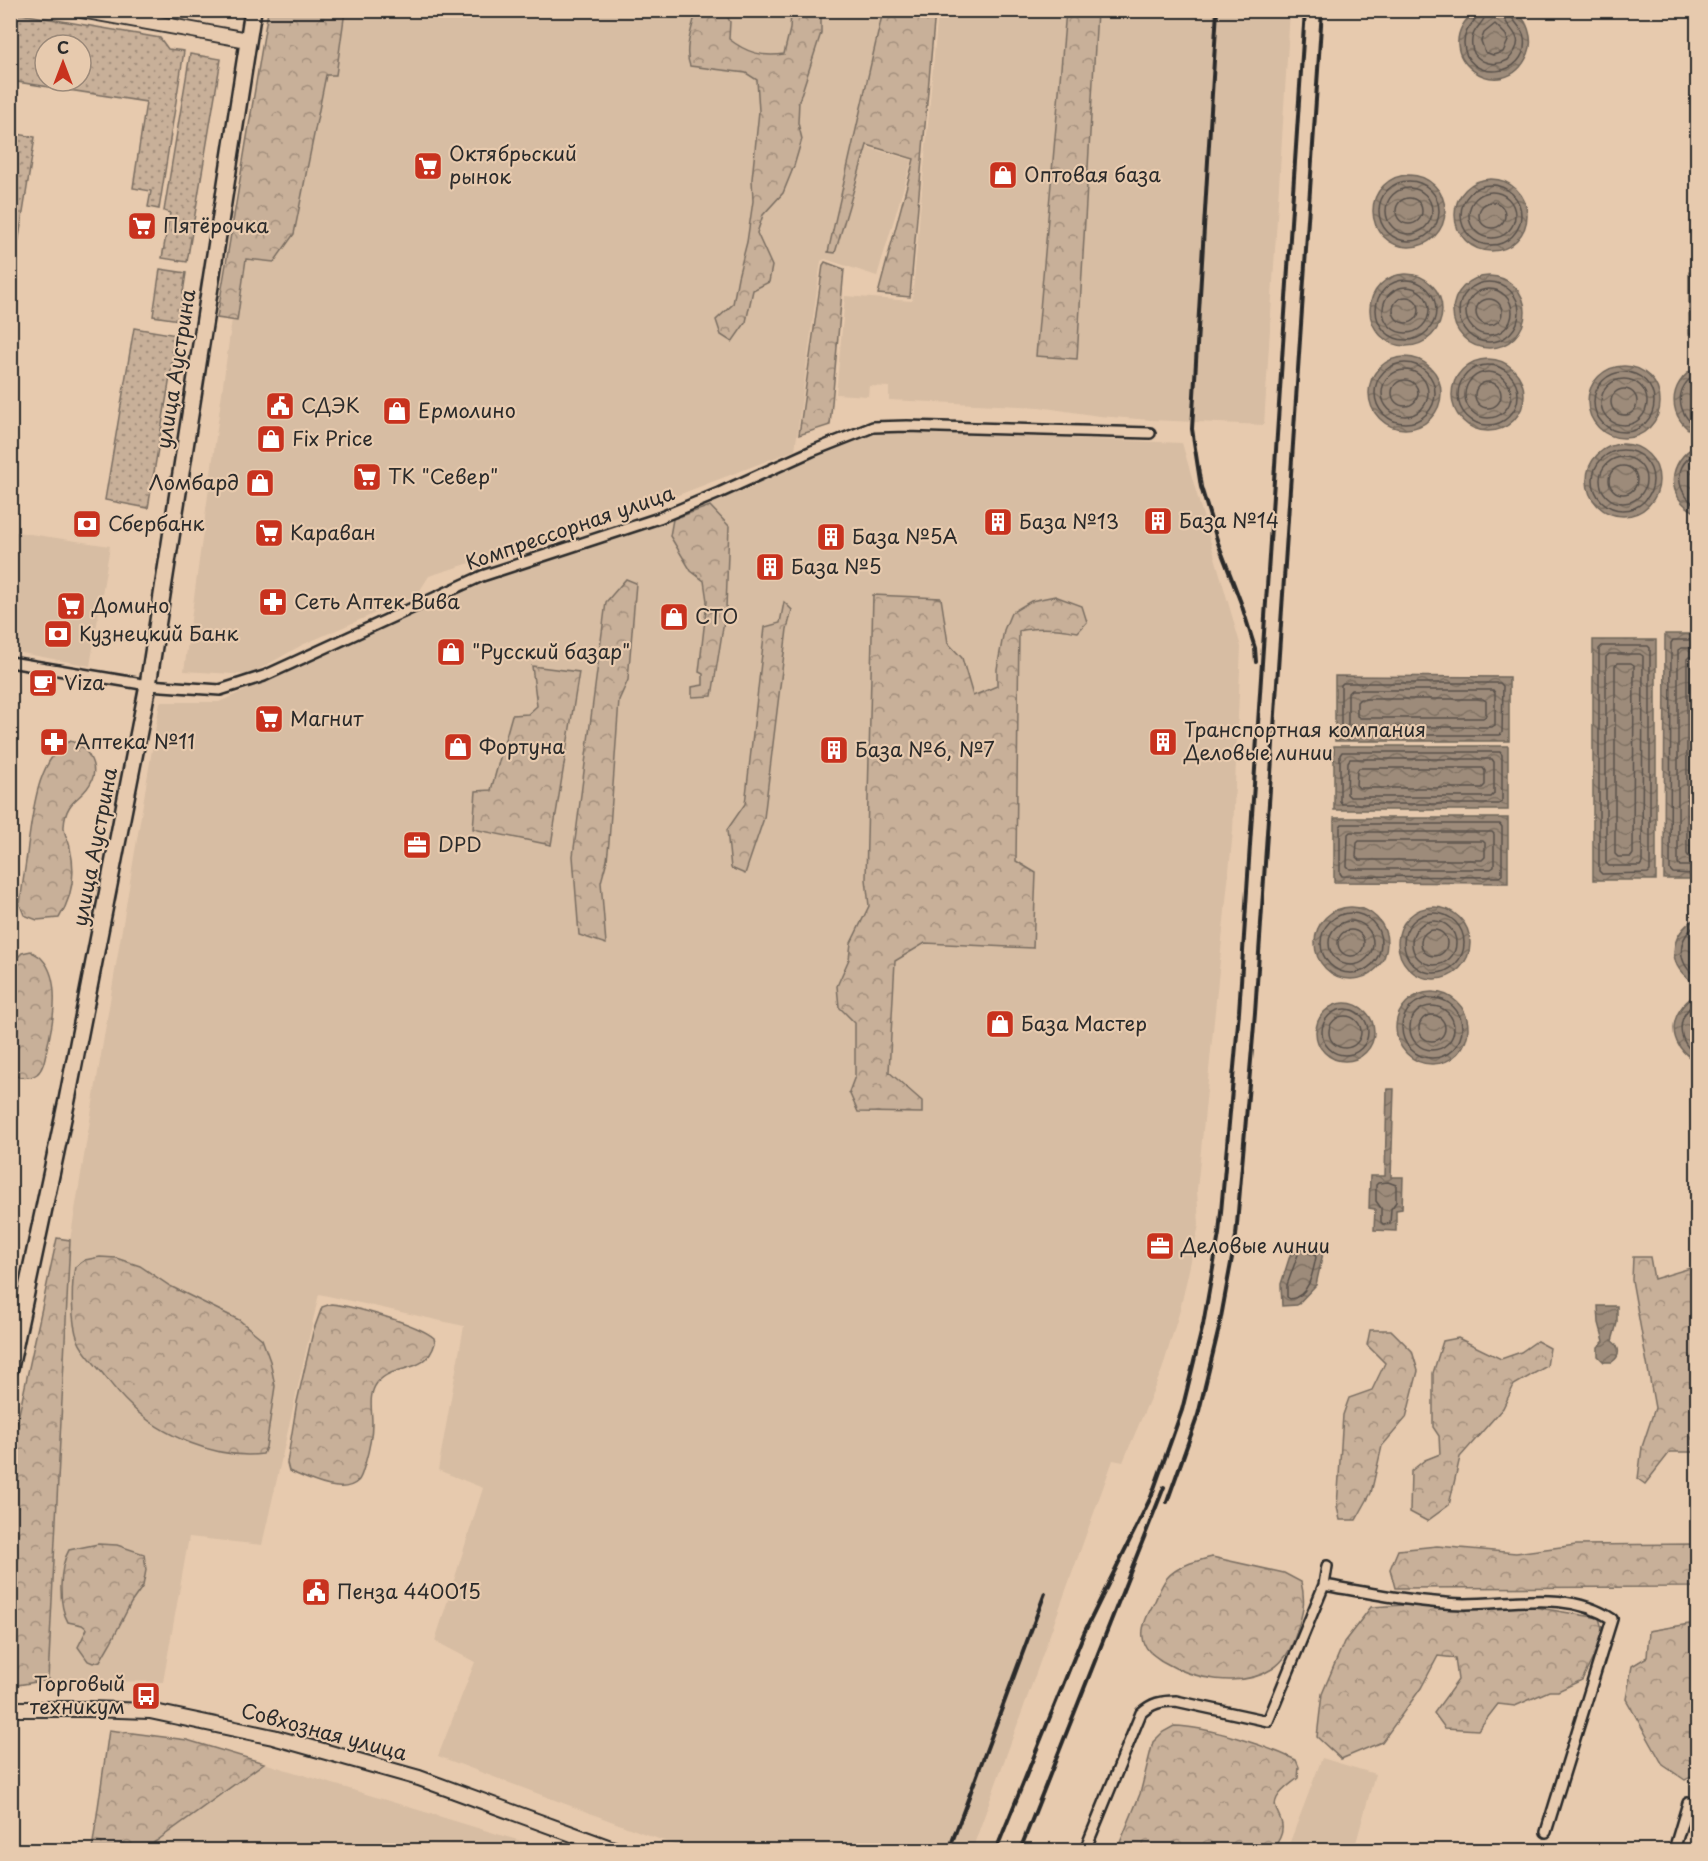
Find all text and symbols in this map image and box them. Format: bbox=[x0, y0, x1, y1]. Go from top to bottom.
north arrow bbox=[33, 33, 93, 93]
text: С bbox=[57, 35, 69, 59]
place label: Октябрьский рынок bbox=[449, 138, 577, 191]
supermarket icon: Октябрьский рынок bbox=[412, 150, 444, 182]
shop icon: Оптовая база bbox=[987, 159, 1019, 191]
place label: Оптовая база bbox=[1024, 159, 1161, 189]
supermarket icon: Пятёрочка bbox=[126, 210, 158, 242]
place label: Пятёрочка bbox=[163, 210, 269, 240]
street label: улица Аустрина bbox=[148, 286, 203, 451]
public building icon: СДЭК bbox=[264, 390, 296, 422]
place label: СДЭК bbox=[301, 390, 360, 420]
shop icon: Ермолино bbox=[381, 395, 413, 427]
place label: Ермолино bbox=[418, 395, 516, 425]
shop icon: Fix Price bbox=[255, 423, 287, 455]
place label: Fix Price bbox=[292, 423, 373, 453]
supermarket icon: ТК "Север" bbox=[351, 461, 383, 493]
place label: ТК "Север" bbox=[388, 461, 498, 491]
place label: Ломбард bbox=[149, 467, 239, 497]
shop icon: Ломбард bbox=[244, 467, 276, 499]
street label: Компрессорная улица bbox=[461, 477, 679, 577]
building icon: База №14 bbox=[1142, 505, 1174, 537]
place label: База №14 bbox=[1179, 505, 1279, 535]
building icon: База №13 bbox=[982, 506, 1014, 538]
place label: База №13 bbox=[1019, 506, 1119, 536]
bank icon: Сбербанк bbox=[71, 508, 103, 540]
place label: Сбербанк bbox=[108, 508, 205, 538]
supermarket icon: Караван bbox=[253, 517, 285, 549]
place label: Караван bbox=[290, 517, 376, 547]
building icon: База №5А bbox=[815, 521, 847, 553]
place label: База №5А bbox=[852, 521, 958, 551]
building icon: База №5 bbox=[754, 551, 786, 583]
place label: База №5 bbox=[791, 551, 882, 581]
pharmacy icon: Сеть Аптек Вива bbox=[257, 586, 289, 618]
place label: Сеть Аптек Вива bbox=[294, 586, 460, 616]
supermarket icon: Домино bbox=[55, 590, 87, 622]
place label: Домино bbox=[91, 590, 169, 620]
shop icon: СТО bbox=[658, 601, 690, 633]
place label: СТО bbox=[695, 601, 738, 631]
bank icon: Кузнецкий Банк bbox=[42, 618, 74, 650]
place label: Кузнецкий Банк bbox=[79, 618, 238, 648]
shop icon: "Русский базар" bbox=[435, 636, 467, 668]
place label: "Русский базар" bbox=[472, 636, 630, 666]
cafe icon: Viza bbox=[27, 667, 59, 699]
place label: Viza bbox=[64, 667, 105, 697]
supermarket icon: Магнит bbox=[253, 703, 285, 735]
place label: Магнит bbox=[290, 703, 364, 733]
place label: Транспортная компания Деловые линии bbox=[1183, 714, 1426, 767]
pharmacy icon: Аптека №11 bbox=[38, 726, 70, 758]
place label: Аптека №11 bbox=[75, 726, 195, 756]
building icon: Транспортная компания Деловые линии bbox=[1147, 726, 1179, 758]
shop icon: Фортуна bbox=[442, 731, 474, 763]
place label: Фортуна bbox=[479, 731, 565, 761]
building icon: База №6, №7 bbox=[818, 734, 850, 766]
place label: База №6, №7 bbox=[855, 734, 995, 764]
street label: улица Аустрина bbox=[64, 764, 124, 929]
office icon: DPD bbox=[401, 829, 433, 861]
place label: DPD bbox=[438, 829, 482, 859]
shop icon: База Мастер bbox=[984, 1008, 1016, 1040]
place label: База Мастер bbox=[1021, 1008, 1147, 1038]
office icon: Деловые линии bbox=[1144, 1230, 1176, 1262]
place label: Деловые линии bbox=[1180, 1230, 1330, 1260]
public building icon: Пенза 440015 bbox=[300, 1576, 332, 1608]
place label: Пенза 440015 bbox=[337, 1576, 481, 1606]
place label: Торговый техникум bbox=[30, 1668, 125, 1721]
bus stop icon: Торговый техникум bbox=[130, 1680, 162, 1712]
street label: Совхозная улица bbox=[238, 1694, 411, 1768]

